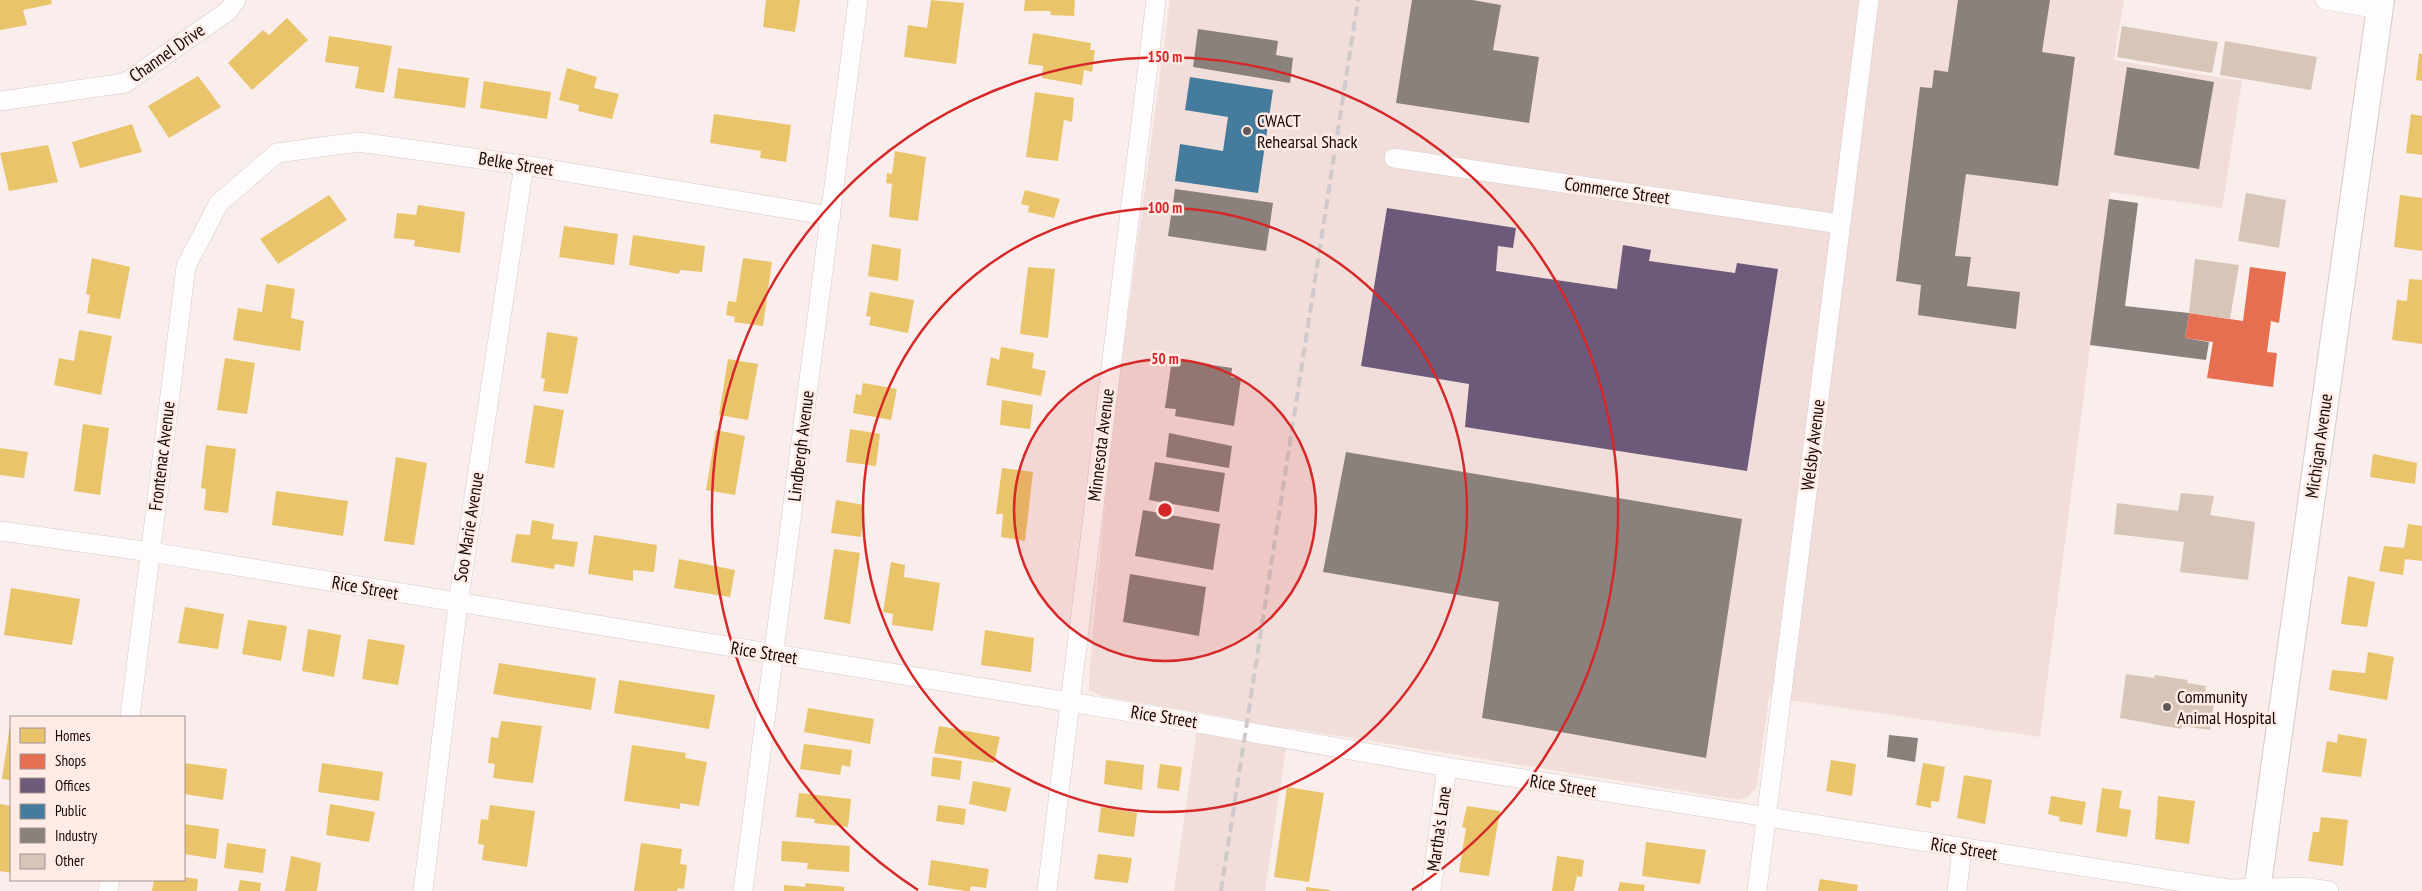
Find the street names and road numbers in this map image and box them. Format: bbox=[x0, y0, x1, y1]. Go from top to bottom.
street label: Channel Drive bbox=[124, 18, 209, 87]
street label: Belke Street bbox=[477, 146, 555, 181]
street label: Commerce Street bbox=[1563, 172, 1671, 209]
street label: Minnesota Avenue bbox=[1082, 387, 1119, 503]
street label: Lindbergh Avenue bbox=[782, 389, 819, 503]
street label: Michigan Avenue bbox=[2300, 392, 2337, 500]
street label: Welsby Avenue bbox=[1795, 398, 1830, 492]
street label: Frontenac Avenue bbox=[143, 400, 180, 512]
street label: Soo Marie Avenue bbox=[448, 470, 489, 583]
street label: Rice Street bbox=[330, 570, 400, 605]
street label: Rice Street bbox=[729, 636, 799, 669]
street label: Rice Street bbox=[1129, 700, 1199, 733]
street label: Rice Street bbox=[1528, 769, 1598, 802]
street label: Martha's Lane bbox=[1421, 785, 1456, 873]
street label: Rice Street bbox=[1929, 832, 1999, 865]

